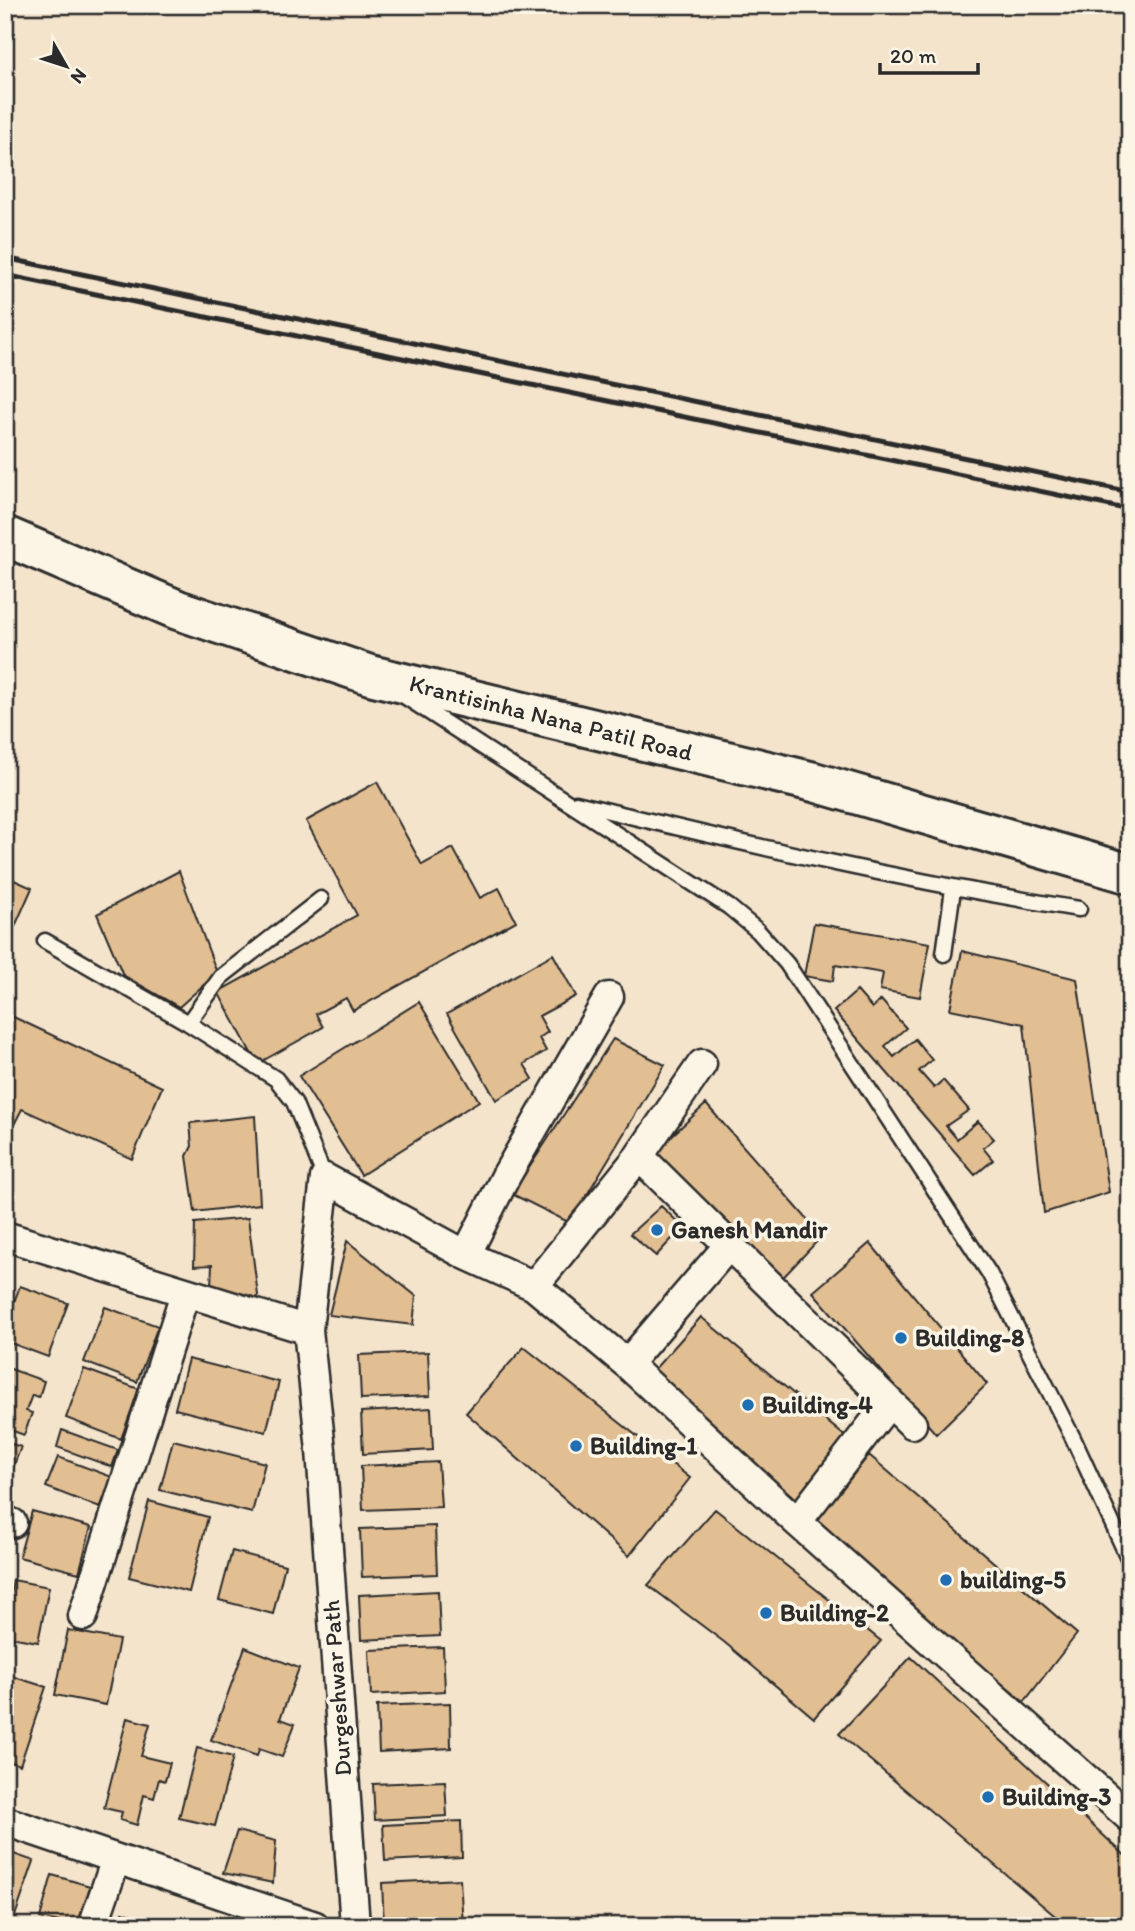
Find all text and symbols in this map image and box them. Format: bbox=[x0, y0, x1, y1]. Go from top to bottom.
north arrow bbox=[32, 32, 102, 102]
scale bar bbox=[880, 32, 978, 76]
text: 20 m bbox=[890, 43, 937, 68]
text: N bbox=[66, 64, 92, 89]
street label: Krantisinha Nana Patil Road bbox=[406, 668, 696, 767]
place label: Ganesh Mandir bbox=[671, 1215, 828, 1244]
marker: Ganesh Mandir bbox=[649, 1222, 665, 1238]
place label: Building-8 bbox=[915, 1323, 1024, 1353]
marker: Building-8 bbox=[893, 1330, 909, 1346]
place label: Building-4 bbox=[762, 1390, 873, 1420]
marker: Building-4 bbox=[740, 1397, 756, 1413]
place label: Building-1 bbox=[590, 1431, 698, 1461]
marker: Building-1 bbox=[568, 1438, 584, 1454]
place label: building-5 bbox=[960, 1565, 1066, 1595]
marker: building-5 bbox=[938, 1572, 954, 1588]
place label: Building-2 bbox=[780, 1598, 889, 1628]
street label: Durgeshwar Path bbox=[316, 1599, 357, 1777]
marker: Building-2 bbox=[758, 1605, 774, 1621]
place label: Building-3 bbox=[1002, 1782, 1111, 1812]
marker: Building-3 bbox=[980, 1789, 996, 1805]

